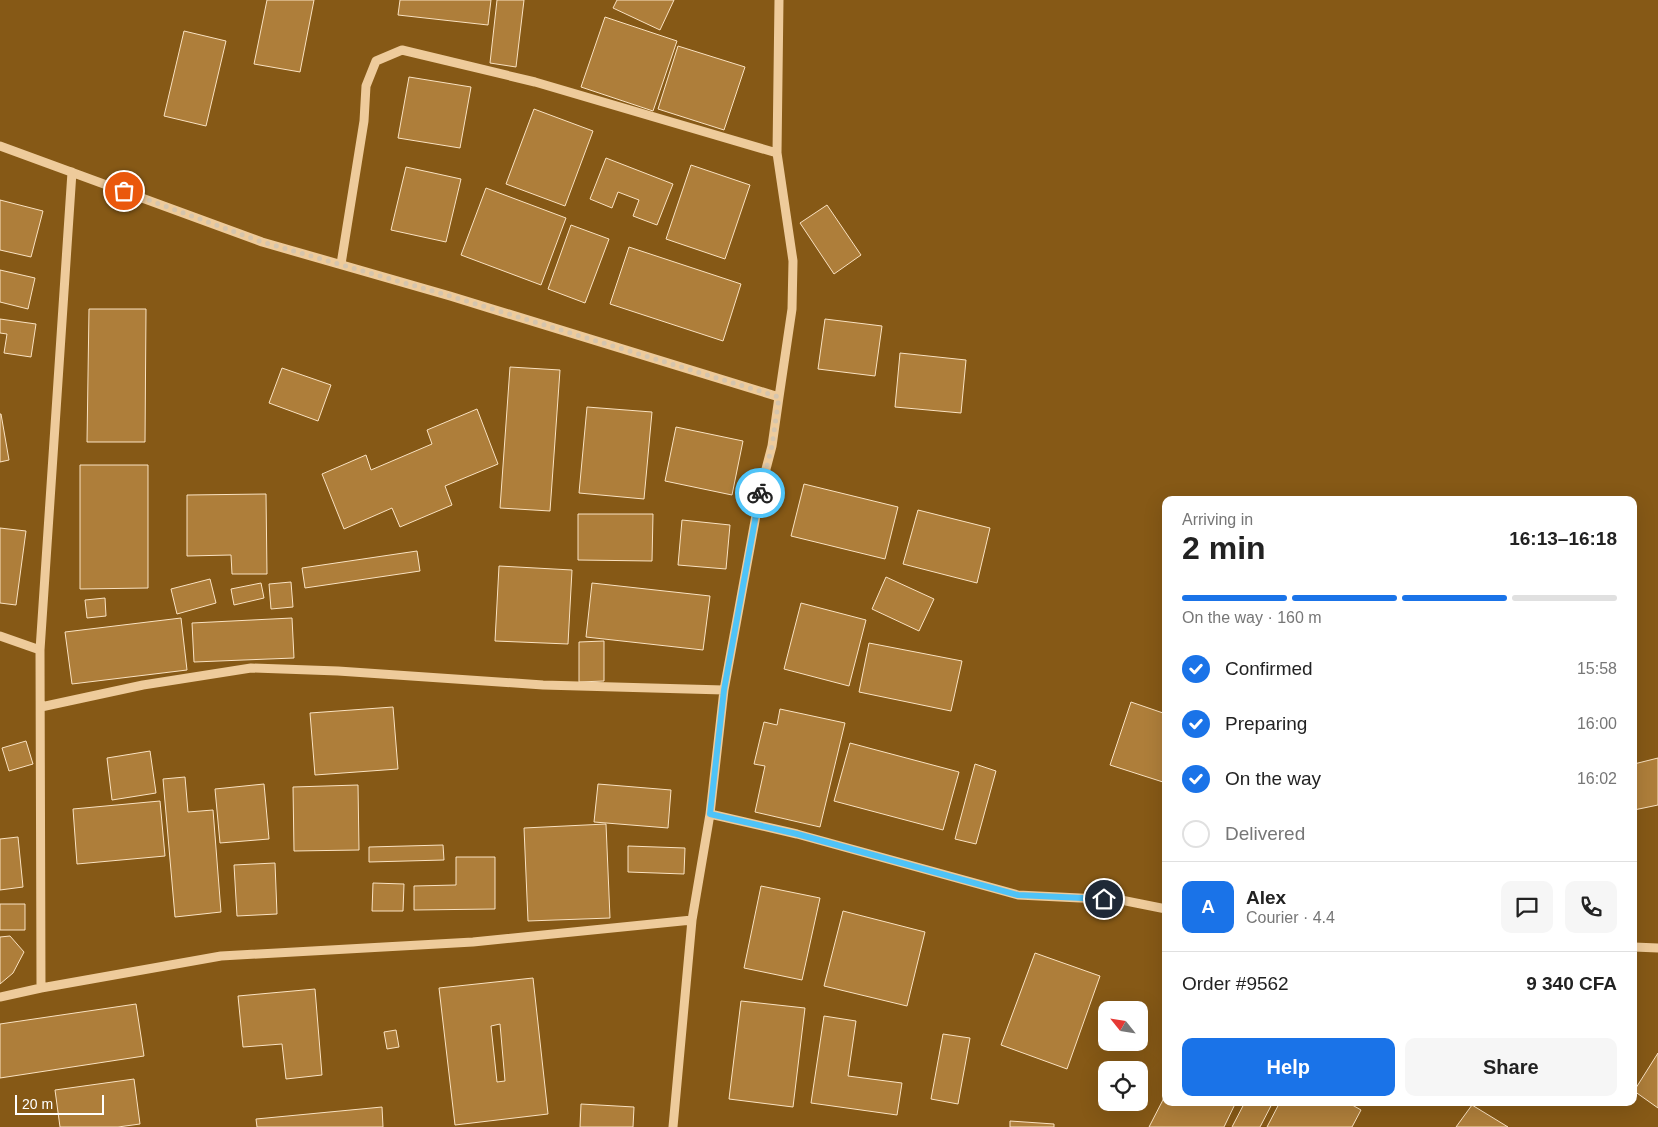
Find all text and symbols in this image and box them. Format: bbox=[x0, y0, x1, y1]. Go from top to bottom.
pin bbox=[103, 170, 145, 212]
icon: bag bbox=[110, 177, 138, 205]
courier bbox=[735, 468, 785, 518]
icon: bike bbox=[746, 479, 774, 507]
text: Arriving in bbox=[1182, 511, 1253, 528]
text: 16:13–16:18 bbox=[1509, 528, 1617, 549]
text: 2 min bbox=[1182, 530, 1266, 566]
text: On the way · 160 m bbox=[1182, 609, 1322, 626]
icon: check bbox=[1182, 655, 1210, 683]
text: Confirmed bbox=[1225, 658, 1313, 679]
text: 15:58 bbox=[1577, 660, 1617, 677]
icon: check bbox=[1182, 710, 1210, 738]
text: Preparing bbox=[1225, 713, 1307, 734]
text: 16:00 bbox=[1577, 715, 1617, 732]
icon: check bbox=[1182, 765, 1210, 793]
text: On the way bbox=[1225, 768, 1321, 789]
text: 16:02 bbox=[1577, 770, 1617, 787]
text: Delivered bbox=[1225, 823, 1305, 844]
pin bbox=[1083, 878, 1125, 920]
button: chat bbox=[1501, 881, 1553, 933]
button: phone bbox=[1565, 881, 1617, 933]
icon: home bbox=[1090, 885, 1118, 913]
text: Alex bbox=[1246, 887, 1286, 908]
text: A bbox=[1201, 896, 1215, 917]
text: Courier · 4.4 bbox=[1246, 909, 1335, 926]
text: Order #9562 bbox=[1182, 973, 1289, 994]
text: 9 340 CFA bbox=[1526, 973, 1617, 994]
north arrow bbox=[1098, 1001, 1148, 1051]
map controls bbox=[1098, 1001, 1148, 1111]
button: Help bbox=[1182, 1038, 1395, 1096]
button: Share bbox=[1405, 1038, 1617, 1096]
button: locate bbox=[1098, 1061, 1148, 1111]
scale bar bbox=[15, 1092, 104, 1115]
text: 20 m bbox=[22, 1096, 53, 1112]

